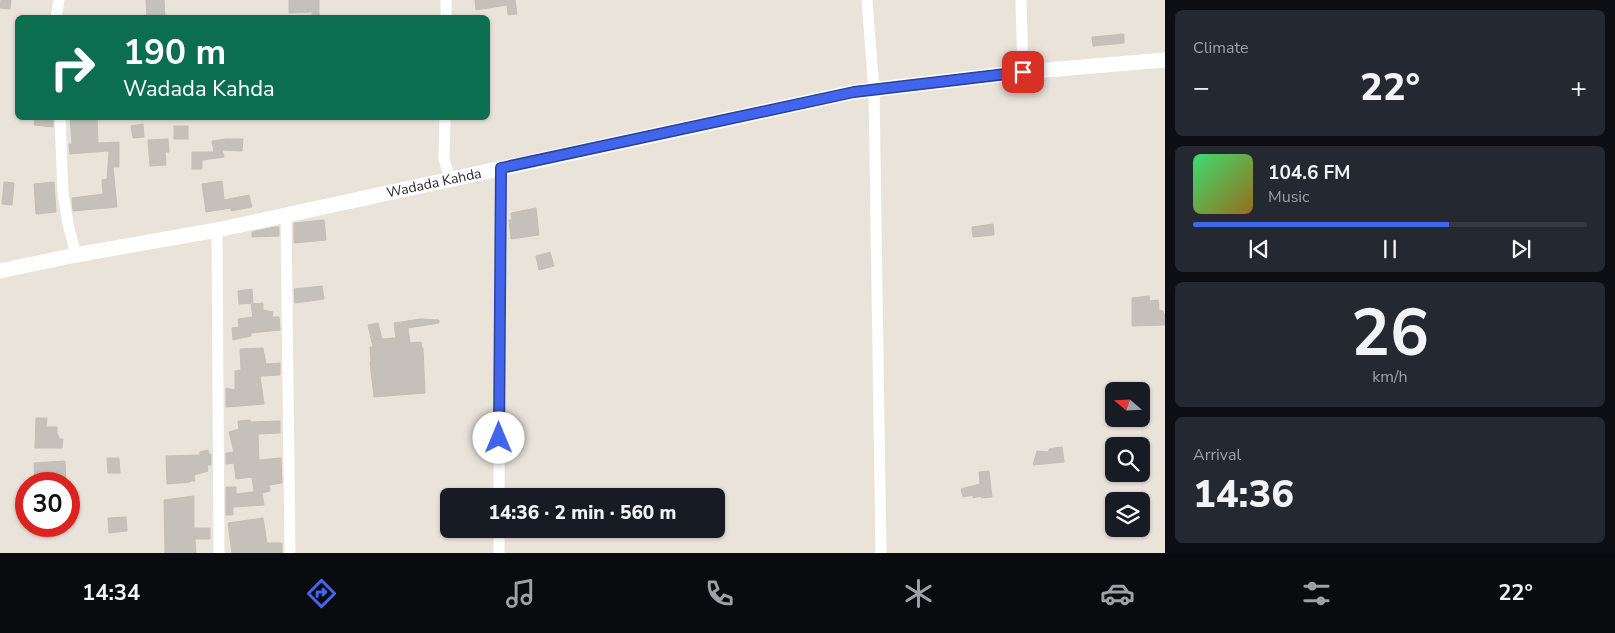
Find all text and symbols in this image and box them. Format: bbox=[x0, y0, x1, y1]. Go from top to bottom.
text: 190 m bbox=[123, 29, 226, 76]
icon: right bbox=[40, 35, 105, 100]
text: Climate bbox=[1193, 37, 1248, 59]
pin bbox=[1002, 51, 1044, 93]
icon: arrive bbox=[1009, 58, 1037, 86]
text: 22° bbox=[1360, 62, 1420, 113]
text: − bbox=[1193, 69, 1210, 107]
text: + bbox=[1570, 69, 1587, 107]
text: Wadada Kahda bbox=[123, 74, 275, 104]
text: 104.6 FM bbox=[1268, 160, 1351, 186]
street label: Wadada Kahda bbox=[385, 164, 483, 202]
text: Music bbox=[1268, 186, 1309, 208]
icon: previous bbox=[1245, 235, 1273, 263]
icon: pause bbox=[1376, 235, 1404, 263]
icon: next bbox=[1507, 235, 1535, 263]
text: 26 bbox=[1351, 289, 1429, 378]
text: km/h bbox=[1372, 366, 1408, 388]
north arrow bbox=[1105, 382, 1150, 428]
map controls bbox=[1105, 382, 1150, 537]
position arrow bbox=[472, 411, 524, 463]
button: search bbox=[1105, 437, 1150, 482]
text: Arrival bbox=[1193, 444, 1241, 466]
text: 14:36 bbox=[1193, 469, 1294, 520]
speed limit sign: 30 bbox=[15, 472, 80, 537]
button: layers bbox=[1105, 492, 1150, 537]
text: 14:36 · 2 min · 560 m bbox=[489, 500, 676, 526]
icon: directions bbox=[304, 576, 339, 611]
icon: music bbox=[503, 576, 538, 611]
icon: phone bbox=[702, 576, 737, 611]
icon: climate bbox=[901, 576, 936, 611]
icon: car bbox=[1100, 576, 1135, 611]
icon: filters bbox=[1299, 576, 1334, 611]
text: 14:34 bbox=[82, 578, 140, 608]
text: 22° bbox=[1498, 578, 1533, 608]

